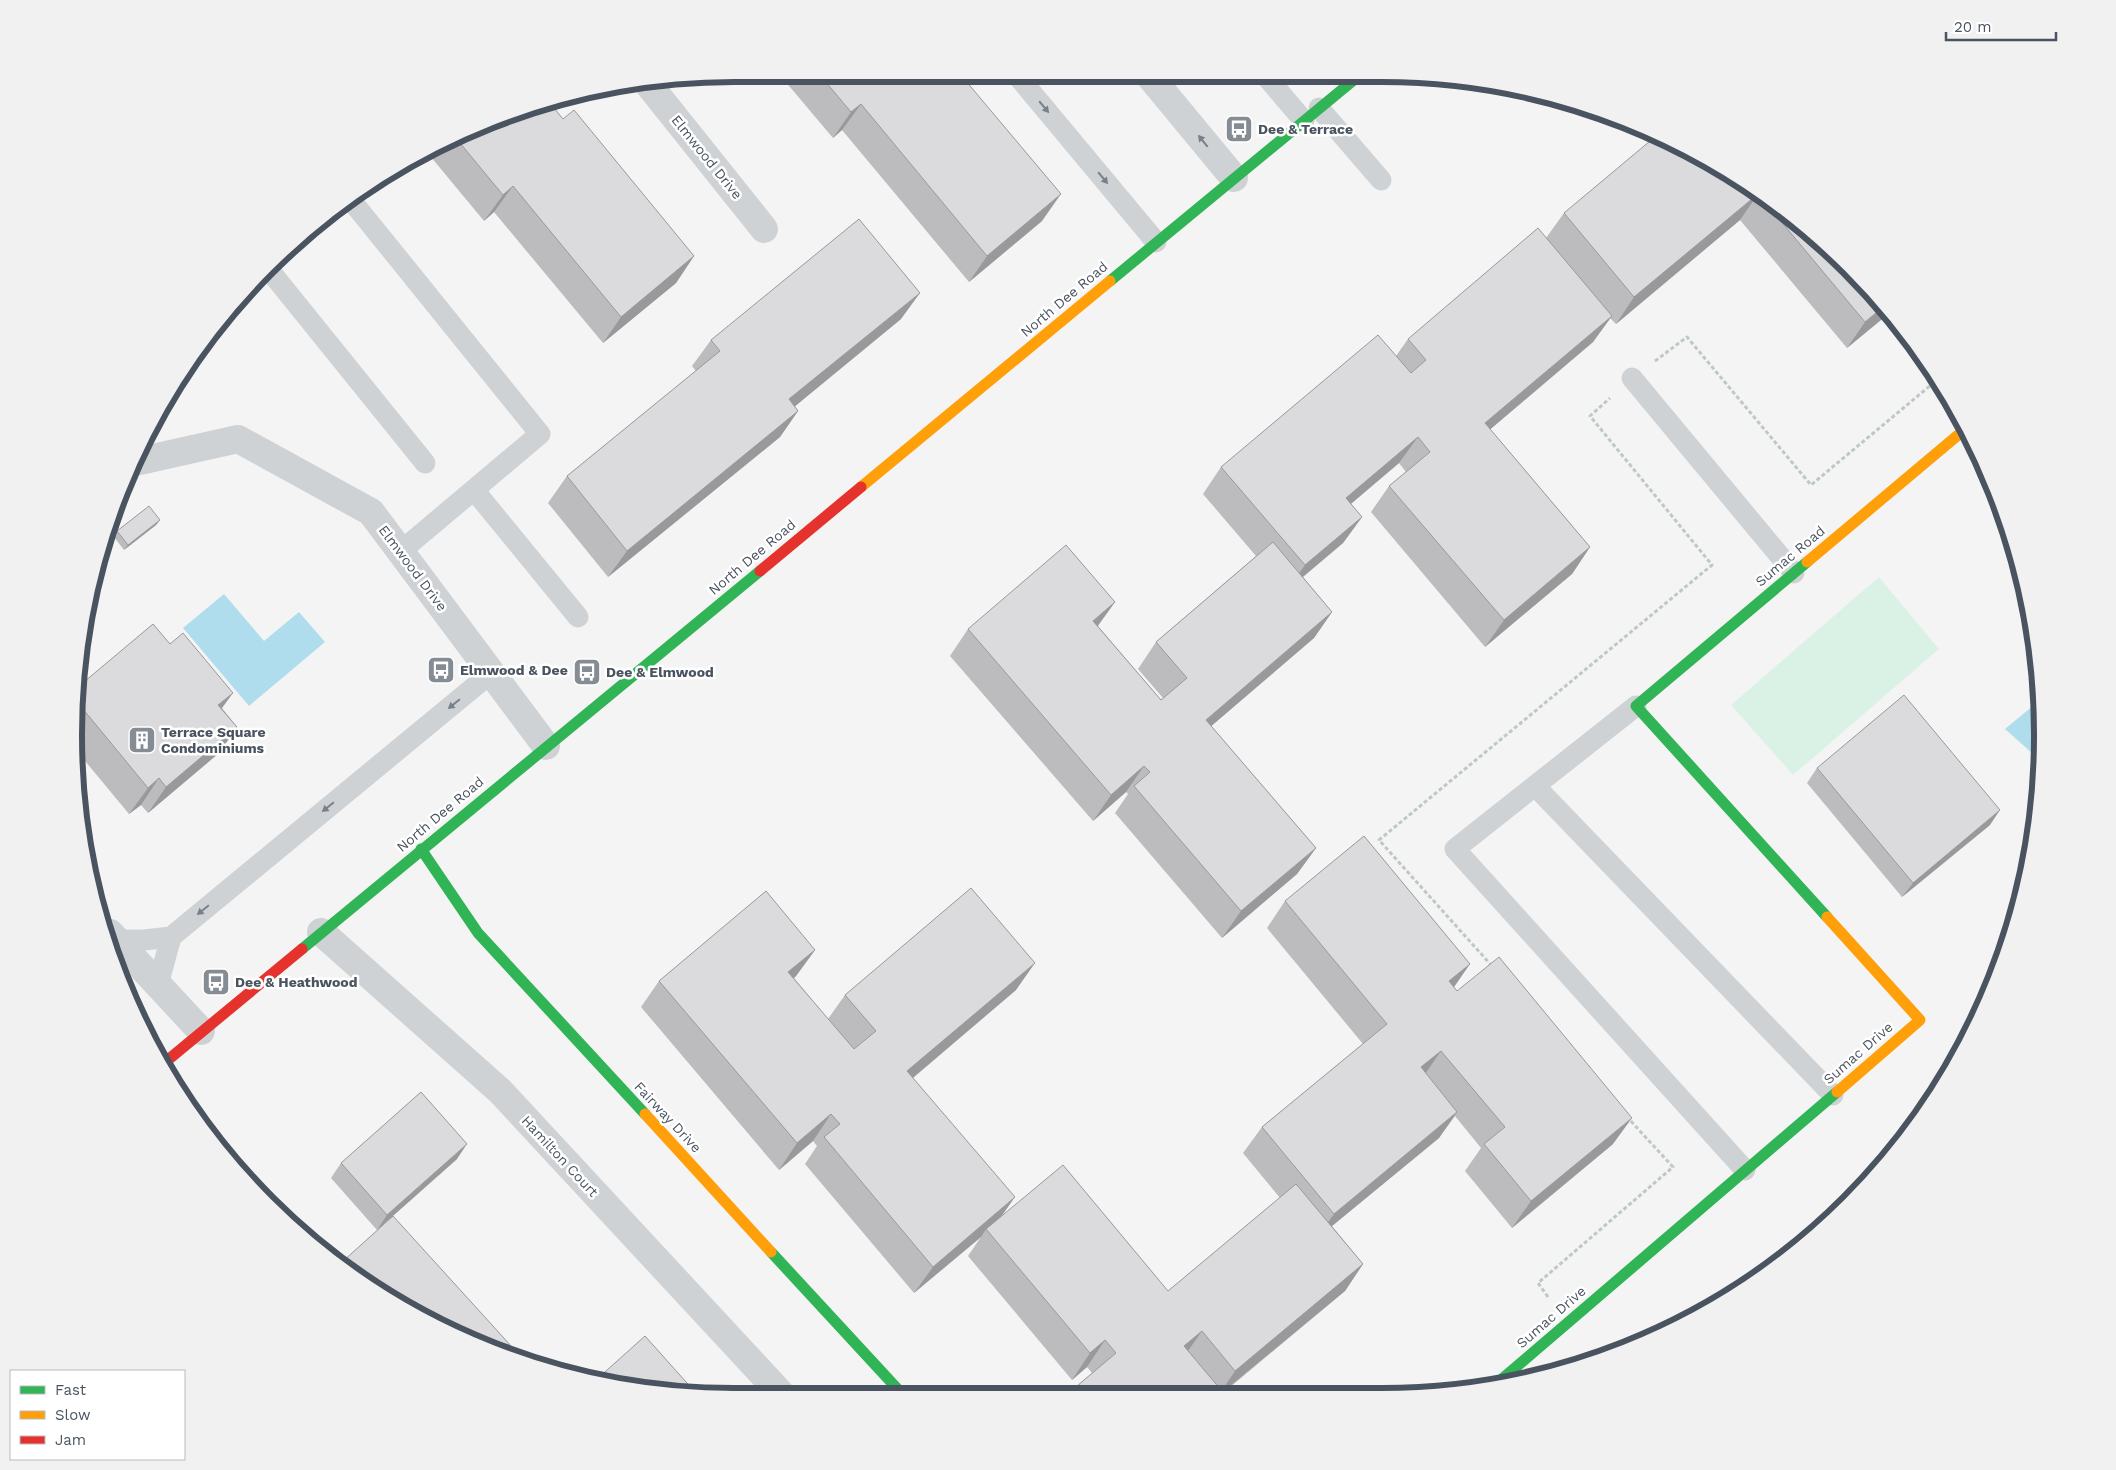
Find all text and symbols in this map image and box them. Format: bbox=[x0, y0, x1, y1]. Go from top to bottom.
scale bar bbox=[1946, 10, 2056, 42]
text: 20 m bbox=[1954, 18, 1992, 36]
one-way arrow bbox=[1038, 101, 1049, 113]
street label: Elmwood Drive bbox=[668, 112, 746, 202]
bus stop icon: Dee & Terrace bbox=[1224, 114, 1254, 144]
place label: Dee & Terrace bbox=[1258, 121, 1353, 137]
one-way arrow bbox=[1198, 135, 1209, 148]
one-way arrow bbox=[1097, 171, 1108, 184]
street label: North Dee Road bbox=[1017, 258, 1111, 340]
street label: North Dee Road bbox=[705, 516, 799, 598]
street label: Elmwood Drive bbox=[376, 522, 450, 614]
street label: Sumac Road bbox=[1752, 522, 1828, 590]
bus stop icon: Elmwood & Dee bbox=[426, 655, 456, 685]
bus stop icon: Dee & Elmwood bbox=[572, 657, 602, 687]
place label: Elmwood & Dee bbox=[460, 662, 568, 678]
place label: Dee & Elmwood bbox=[606, 664, 714, 680]
one-way arrow bbox=[448, 698, 461, 709]
place label: Terrace Square Condominiums bbox=[161, 724, 266, 756]
building icon: Terrace Square Condominiums bbox=[127, 725, 157, 755]
street label: North Dee Road bbox=[393, 773, 487, 855]
one-way arrow bbox=[323, 801, 335, 813]
one-way arrow bbox=[197, 905, 210, 916]
bus stop icon: Dee & Heathwood bbox=[201, 967, 231, 997]
place label: Dee & Heathwood bbox=[235, 974, 357, 990]
street label: Sumac Drive bbox=[1820, 1019, 1896, 1087]
street label: Fairway Drive bbox=[631, 1078, 705, 1156]
street label: Hamilton Court bbox=[518, 1112, 602, 1200]
street label: Sumac Drive bbox=[1513, 1283, 1589, 1351]
legend bbox=[10, 1370, 185, 1460]
text: Fast bbox=[55, 1381, 87, 1399]
text: Slow bbox=[55, 1406, 91, 1424]
text: Jam bbox=[55, 1431, 86, 1449]

